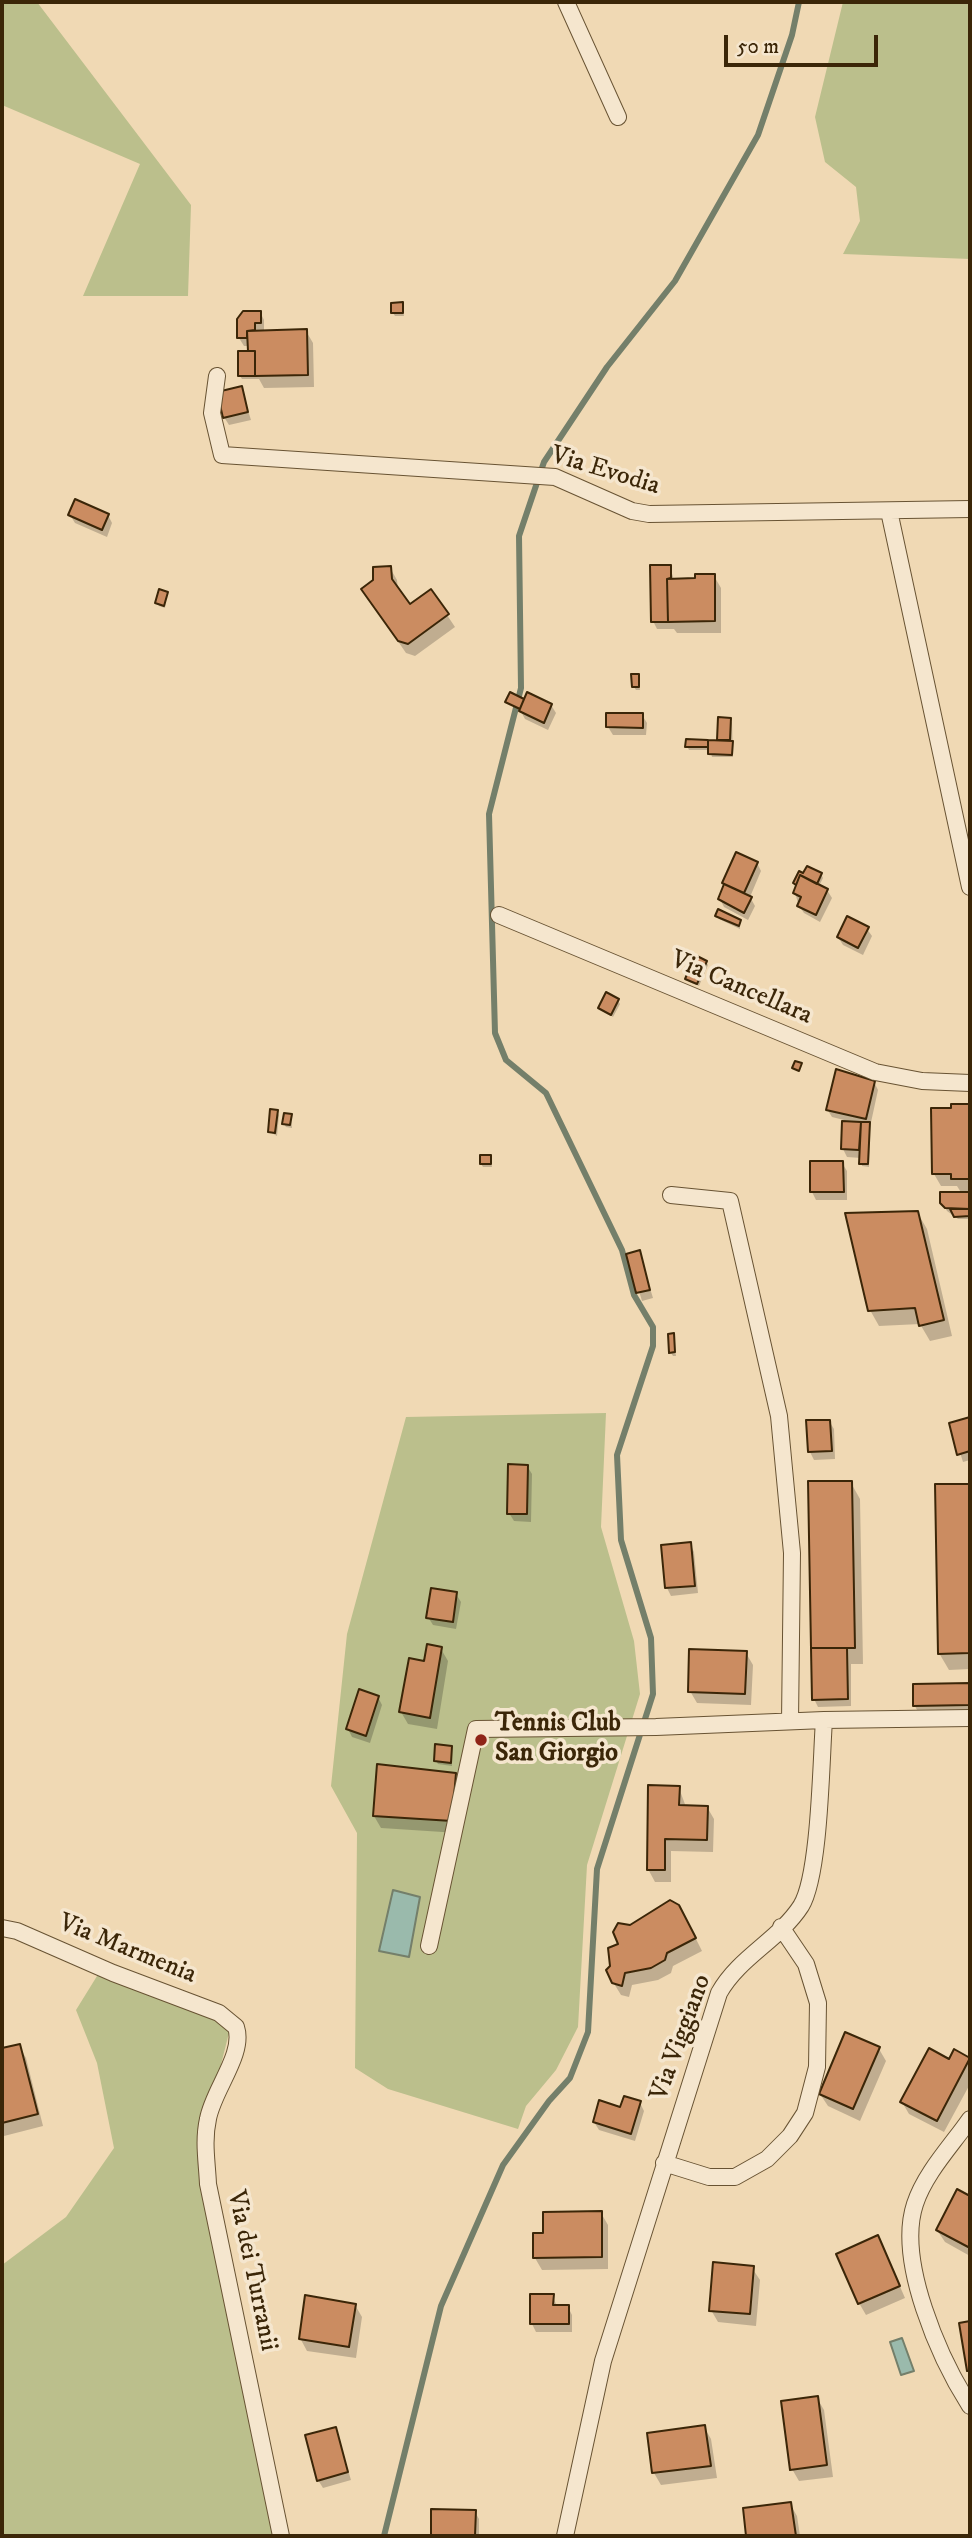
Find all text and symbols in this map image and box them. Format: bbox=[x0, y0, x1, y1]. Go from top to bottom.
scale bar bbox=[727, 21, 881, 65]
text: 50 m bbox=[737, 34, 779, 60]
street label: Via Evodia bbox=[547, 441, 663, 503]
street label: Via Cancellara bbox=[666, 945, 816, 1033]
place label: Tennis Club San Giorgio bbox=[495, 1709, 621, 1770]
marker: Tennis Club San Giorgio bbox=[473, 1732, 489, 1748]
street label: Via Marmenia bbox=[54, 1908, 200, 1992]
street label: Via Viggiano bbox=[645, 1971, 719, 2105]
street label: Via dei Turranii bbox=[219, 2188, 283, 2354]

